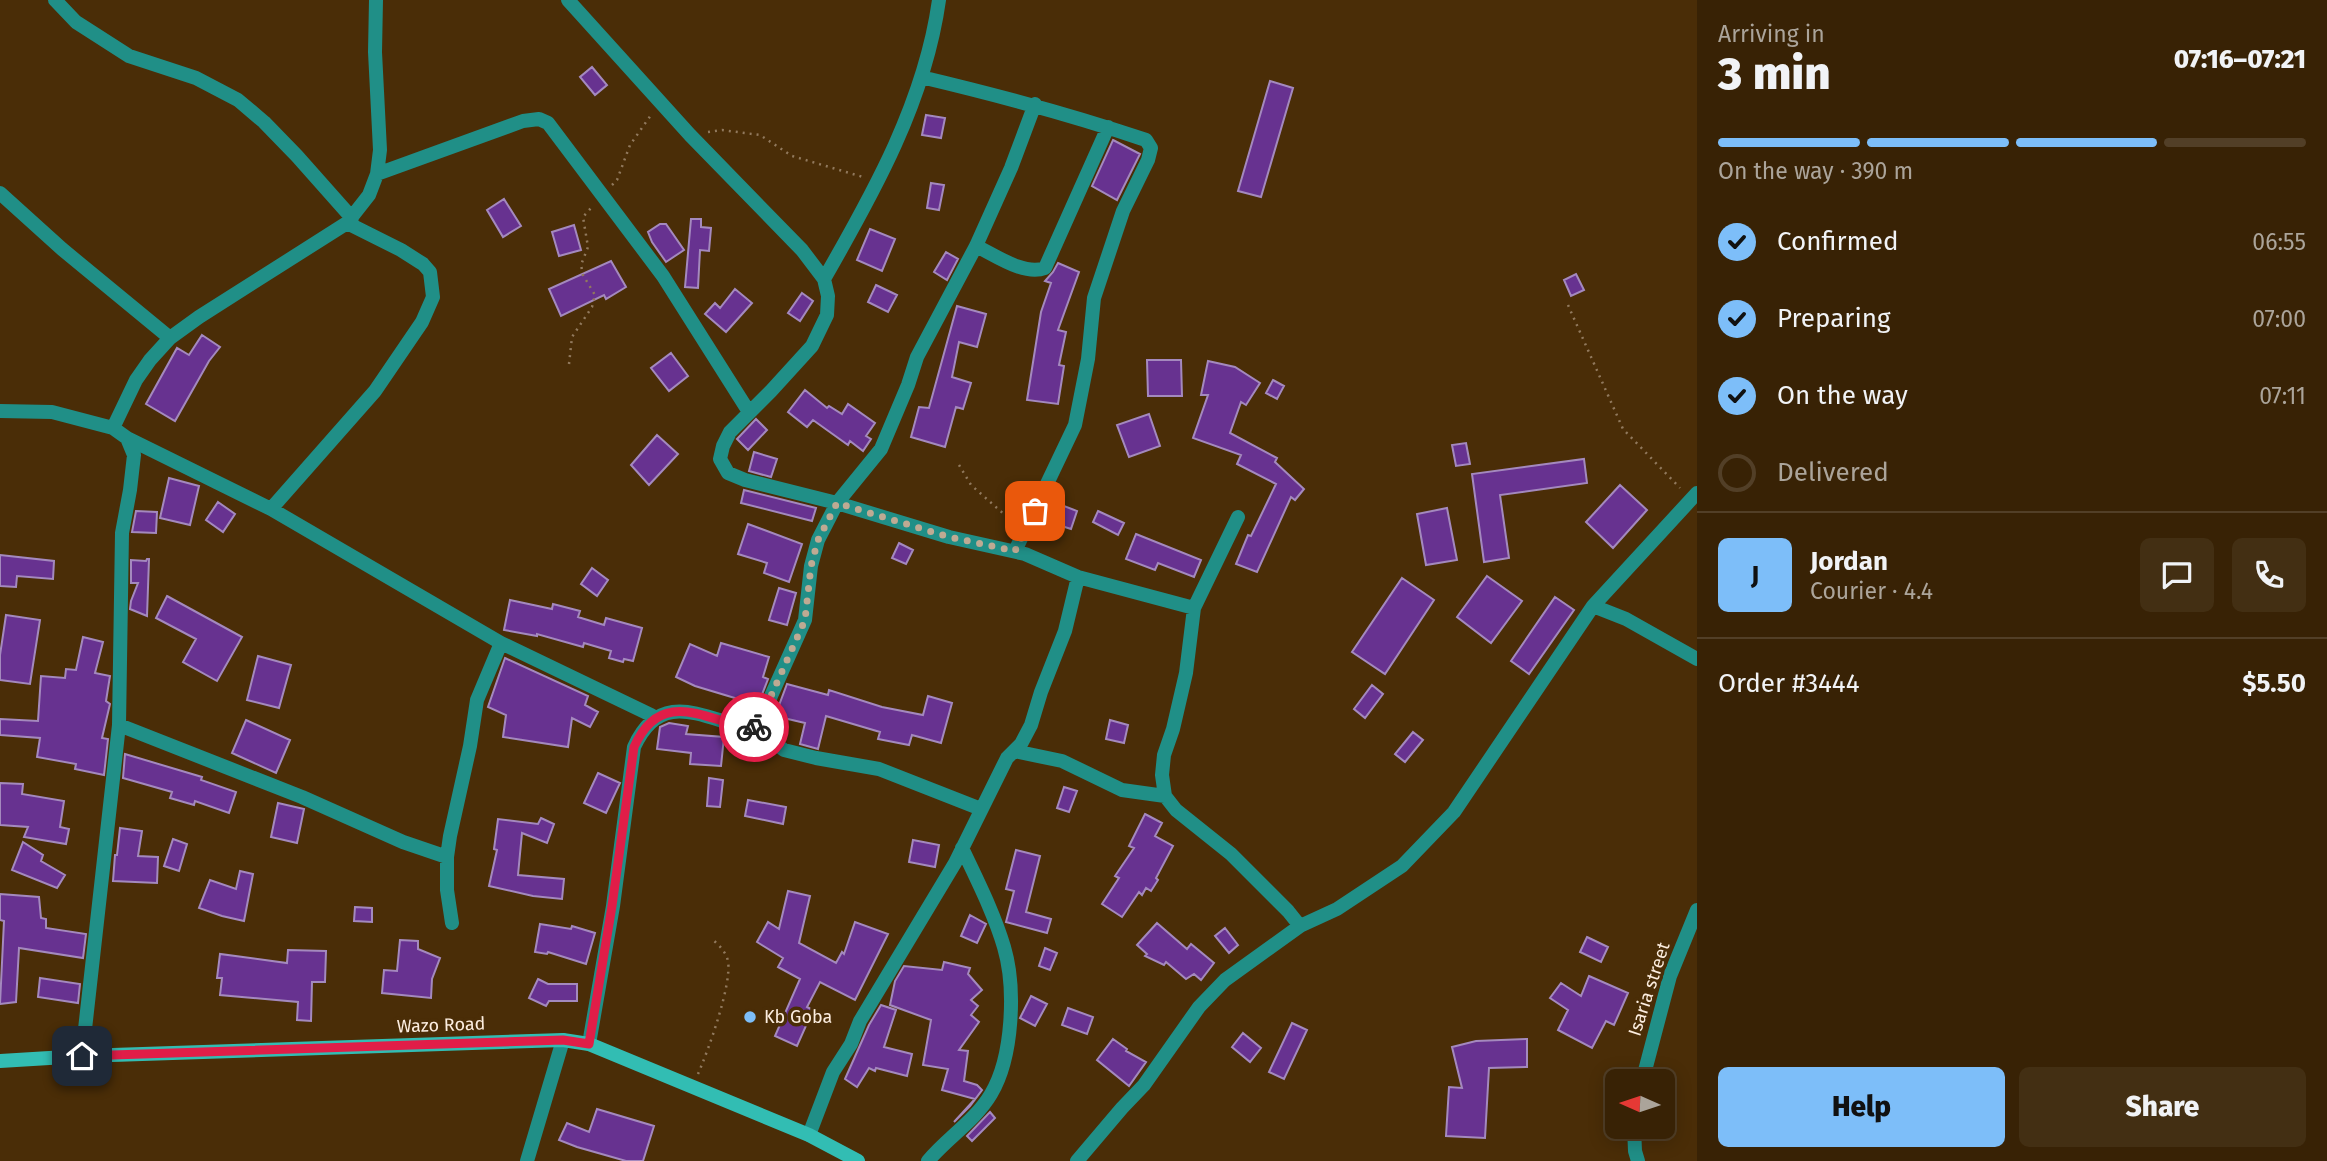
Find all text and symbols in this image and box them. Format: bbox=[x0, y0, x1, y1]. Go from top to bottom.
text: Arriving in bbox=[1718, 20, 1825, 48]
text: 07:16–07:21 bbox=[2174, 44, 2306, 75]
text: 3 min bbox=[1718, 46, 1831, 101]
text: On the way · 390 m bbox=[1718, 157, 1913, 185]
icon: check bbox=[1718, 223, 1756, 261]
text: Confirmed bbox=[1777, 226, 1898, 257]
text: 06:55 bbox=[2252, 228, 2306, 256]
icon: check bbox=[1718, 300, 1756, 338]
text: Preparing bbox=[1777, 303, 1890, 334]
text: 07:00 bbox=[2252, 305, 2306, 333]
icon: check bbox=[1718, 377, 1756, 415]
text: On the way bbox=[1777, 380, 1908, 411]
text: 07:11 bbox=[2259, 382, 2306, 410]
text: Delivered bbox=[1777, 457, 1889, 488]
pin bbox=[1005, 481, 1065, 541]
icon: bag bbox=[1016, 492, 1054, 530]
button: chat bbox=[2140, 538, 2214, 612]
button: phone bbox=[2232, 538, 2306, 612]
text: Jordan bbox=[1810, 546, 1888, 577]
text: J bbox=[1751, 560, 1759, 591]
text: Courier · 4.4 bbox=[1810, 577, 1933, 605]
text: Order #3444 bbox=[1718, 668, 1860, 699]
text: $5.50 bbox=[2242, 668, 2306, 699]
courier bbox=[719, 692, 789, 762]
icon: bike bbox=[735, 708, 773, 746]
street label: Isaria street bbox=[1623, 939, 1675, 1039]
place label: Kb Goba bbox=[764, 1006, 832, 1028]
marker: Kb Goba bbox=[742, 1009, 758, 1025]
street label: Wazo Road bbox=[396, 1012, 486, 1038]
pin bbox=[52, 1026, 112, 1086]
icon: home bbox=[63, 1037, 101, 1075]
button: Help bbox=[1718, 1067, 2005, 1147]
button: Share bbox=[2019, 1067, 2306, 1147]
north arrow bbox=[1605, 1069, 1675, 1139]
map controls bbox=[1605, 1069, 1675, 1139]

